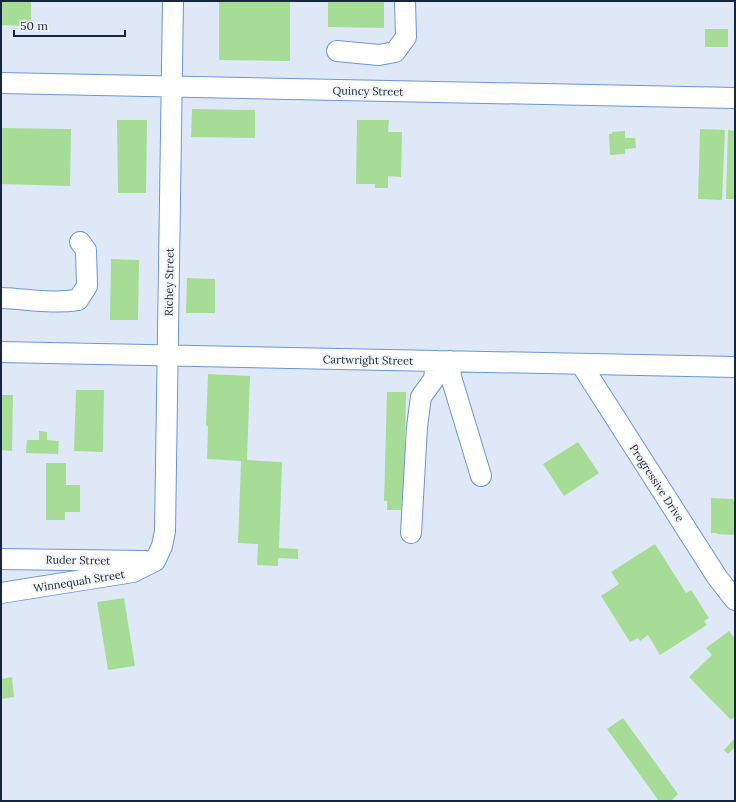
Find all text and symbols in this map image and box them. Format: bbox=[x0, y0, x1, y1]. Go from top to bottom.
scale bar bbox=[14, 12, 125, 38]
text: 50 m bbox=[20, 18, 48, 33]
street label: Quincy Street bbox=[332, 83, 404, 99]
street label: Richey Street bbox=[161, 247, 177, 316]
street label: Cartwright Street bbox=[323, 352, 414, 368]
street label: Progressive Drive bbox=[627, 442, 687, 524]
street label: Ruder Street bbox=[45, 552, 111, 568]
street label: Winnequah Street bbox=[32, 567, 126, 595]

